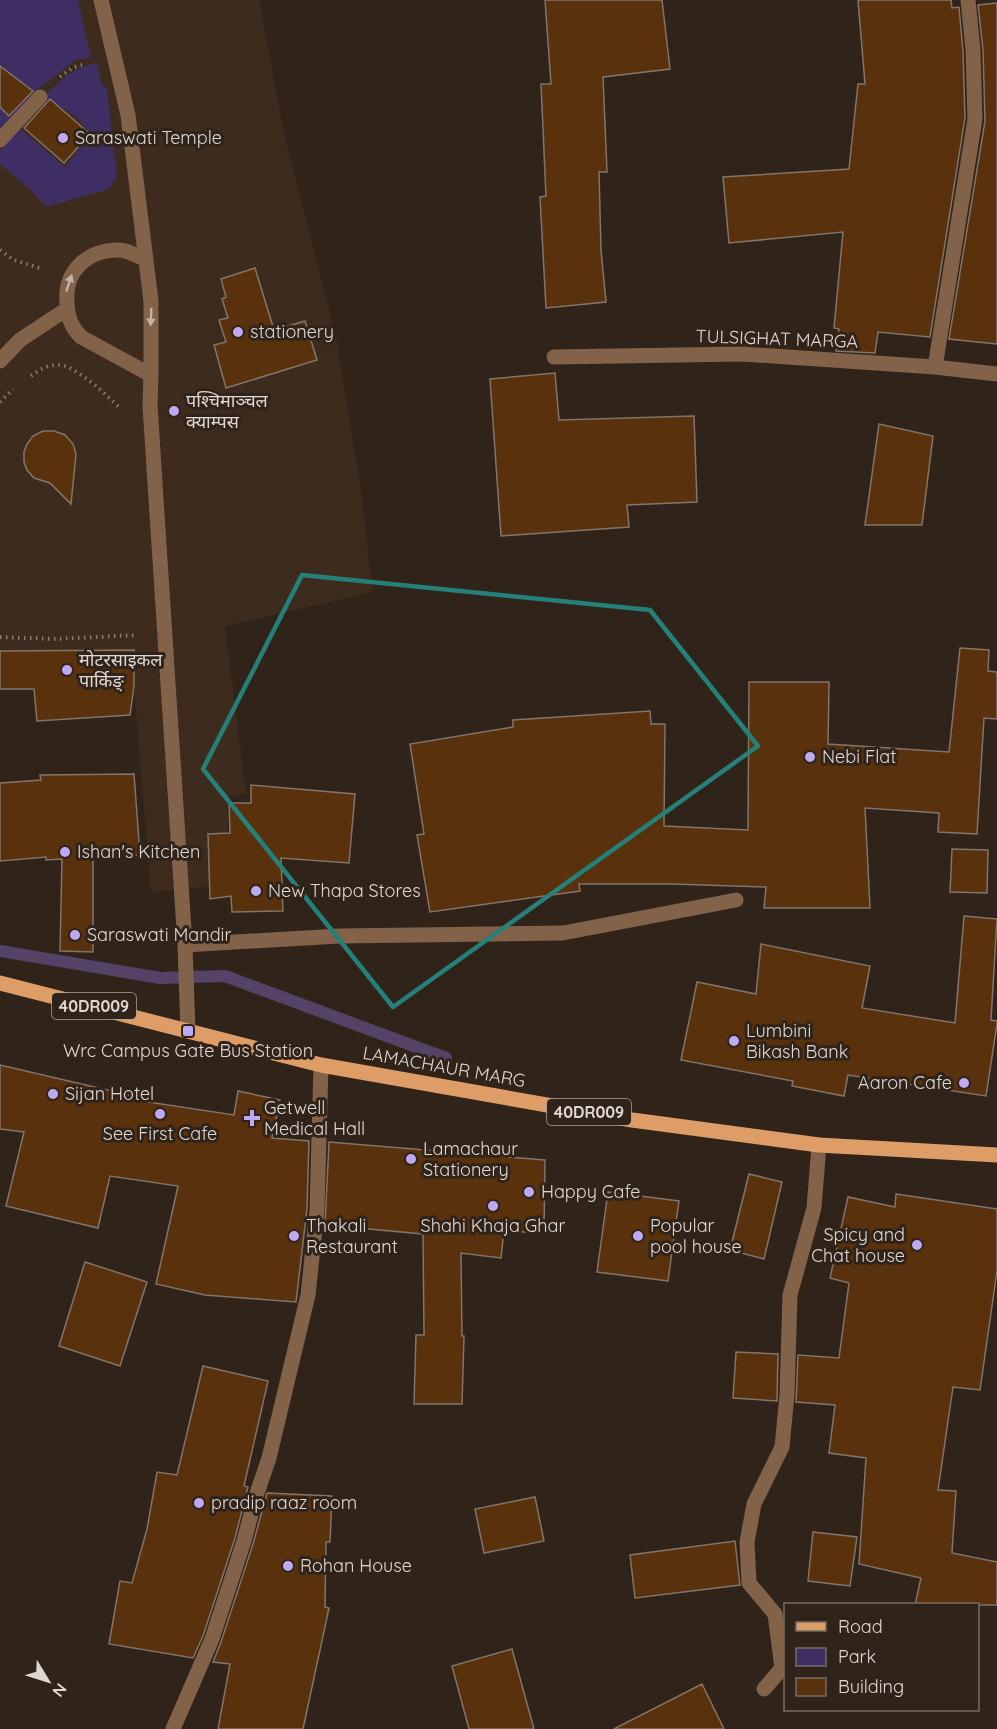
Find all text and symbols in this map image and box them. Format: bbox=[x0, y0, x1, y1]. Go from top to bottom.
place label: Saraswati Temple bbox=[75, 126, 222, 149]
marker: Saraswati Temple bbox=[56, 131, 70, 145]
one-way arrow bbox=[65, 274, 74, 292]
one-way arrow bbox=[146, 308, 155, 327]
place label: stationery bbox=[250, 320, 334, 343]
street label: TULSIGHAT MARGA bbox=[695, 324, 859, 353]
marker: stationery bbox=[231, 325, 245, 339]
place label: पश्‍चिमाञ्‍चल क्याम्पस bbox=[186, 389, 269, 433]
marker: पश्‍चिमाञ्‍चल क्याम्पस bbox=[167, 404, 181, 418]
place label: मोटरसाइकल पार्किङ् bbox=[79, 648, 163, 692]
marker: मोटरसाइकल पार्किङ् bbox=[60, 663, 74, 677]
place label: Nebi Flat bbox=[822, 745, 896, 768]
marker: Nebi Flat bbox=[803, 750, 817, 764]
place label: Ishan's Kitchen bbox=[77, 840, 200, 863]
marker: Ishan's Kitchen bbox=[58, 845, 72, 859]
place label: New Thapa Stores bbox=[268, 879, 421, 902]
marker: New Thapa Stores bbox=[249, 884, 263, 898]
place label: Saraswati Mandir bbox=[87, 923, 231, 946]
marker: Saraswati Mandir bbox=[68, 928, 82, 942]
road number: 40DR009 bbox=[52, 993, 136, 1019]
place label: Lumbini Bikash Bank bbox=[746, 1019, 848, 1063]
marker: Wrc Campus Gate Bus Station bbox=[181, 1024, 195, 1038]
marker: Lumbini Bikash Bank bbox=[727, 1034, 741, 1048]
place label: Wrc Campus Gate Bus Station bbox=[63, 1039, 313, 1062]
street label: LAMACHAUR MARG bbox=[361, 1041, 527, 1092]
place label: Aaron Cafe bbox=[858, 1071, 952, 1094]
marker: Aaron Cafe bbox=[957, 1076, 971, 1090]
place label: Sijan Hotel bbox=[65, 1082, 154, 1105]
marker: Sijan Hotel bbox=[46, 1087, 60, 1101]
place label: Getwell Medical Hall bbox=[264, 1096, 365, 1140]
road number: 40DR009 bbox=[547, 1099, 631, 1125]
marker: See First Cafe bbox=[153, 1107, 167, 1121]
marker: Getwell Medical Hall bbox=[245, 1111, 259, 1125]
place label: See First Cafe bbox=[103, 1122, 217, 1145]
place label: Lamachaur Stationery bbox=[423, 1137, 518, 1181]
marker: Lamachaur Stationery bbox=[404, 1152, 418, 1166]
place label: Happy Cafe bbox=[541, 1180, 640, 1203]
marker: Happy Cafe bbox=[522, 1185, 536, 1199]
marker: Shahi Khaja Ghar bbox=[486, 1199, 500, 1213]
place label: Thakali Restaurant bbox=[306, 1214, 398, 1258]
place label: Shahi Khaja Ghar bbox=[421, 1214, 565, 1237]
place label: Popular pool house bbox=[650, 1214, 742, 1258]
place label: Spicy and Chat house bbox=[811, 1223, 905, 1267]
marker: Thakali Restaurant bbox=[287, 1229, 301, 1243]
marker: Popular pool house bbox=[631, 1229, 645, 1243]
marker: Spicy and Chat house bbox=[910, 1238, 924, 1252]
place label: pradip raaz room bbox=[211, 1491, 357, 1514]
marker: pradip raaz room bbox=[192, 1496, 206, 1510]
place label: Rohan House bbox=[300, 1554, 412, 1577]
marker: Rohan House bbox=[281, 1559, 295, 1573]
legend bbox=[784, 1603, 979, 1711]
text: Road bbox=[838, 1615, 883, 1638]
text: Park bbox=[838, 1645, 876, 1668]
north arrow bbox=[18, 1651, 78, 1711]
text: Building bbox=[838, 1675, 904, 1698]
text: N bbox=[48, 1679, 71, 1701]

